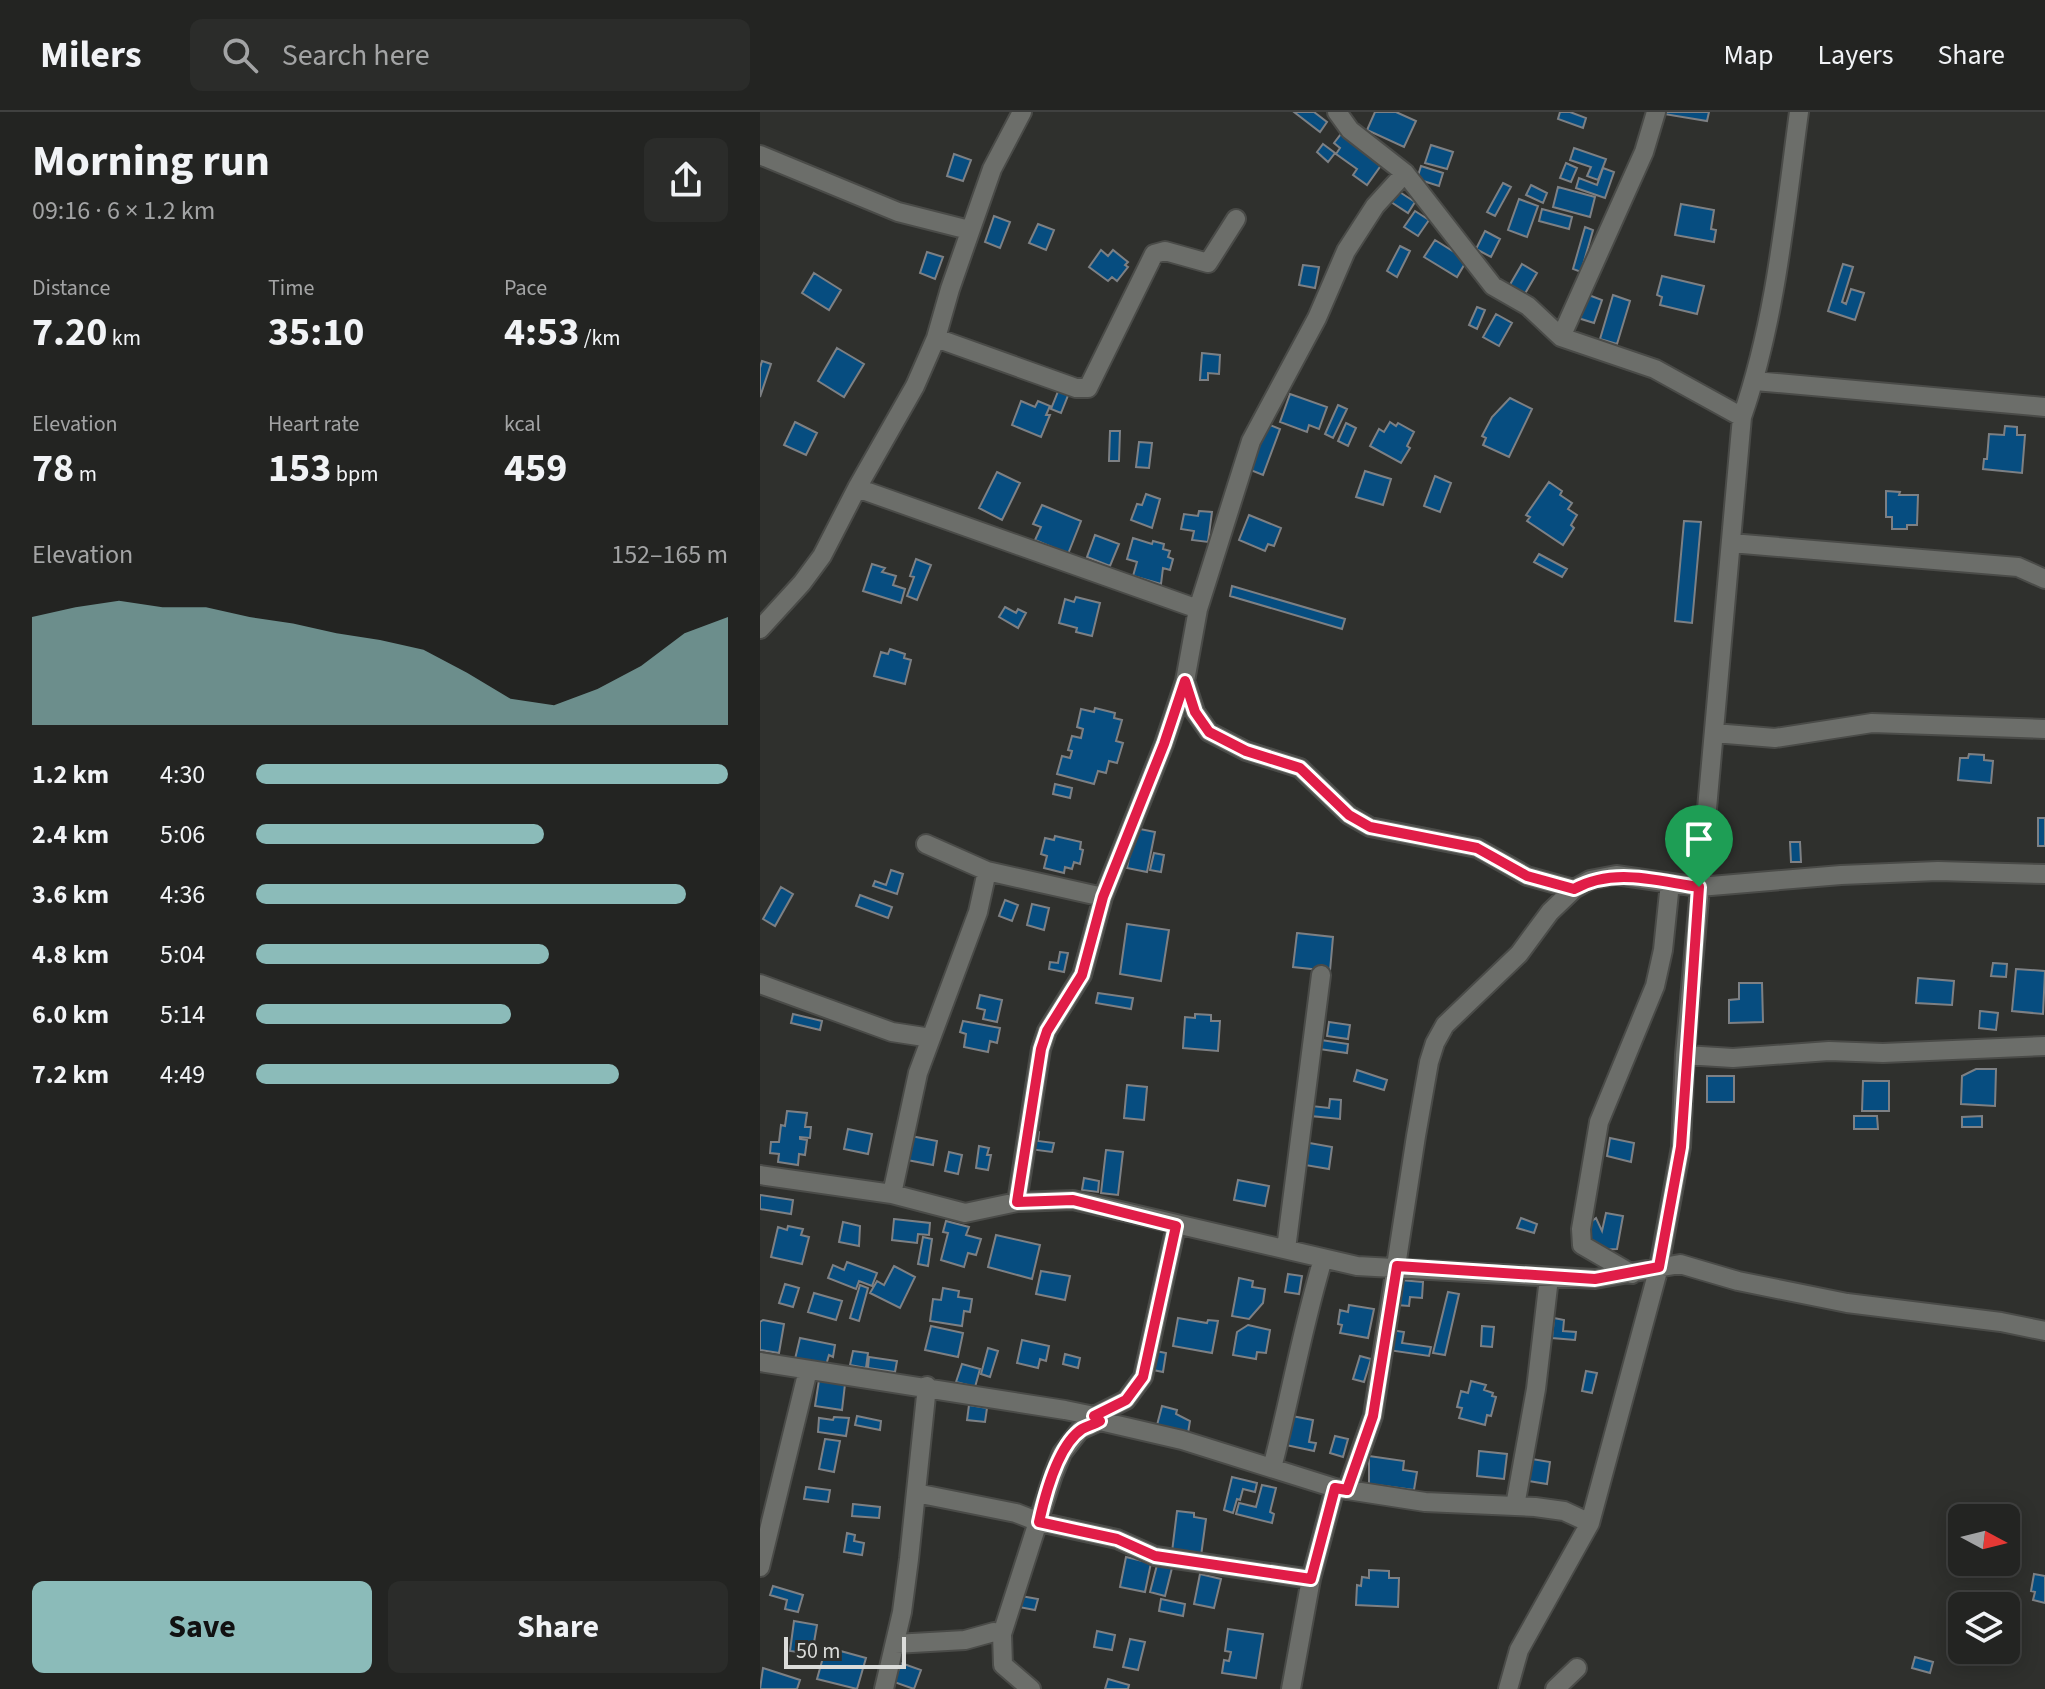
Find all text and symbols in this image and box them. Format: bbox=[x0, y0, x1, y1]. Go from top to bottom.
search box bbox=[190, 19, 750, 91]
text: Milers bbox=[40, 28, 142, 82]
icon: search bbox=[218, 33, 262, 77]
text: Search here bbox=[282, 34, 430, 77]
text: Map bbox=[1723, 35, 1773, 75]
text: Layers bbox=[1817, 35, 1893, 75]
text: Share bbox=[1937, 35, 2005, 75]
text: Morning run bbox=[32, 130, 270, 193]
button: share bbox=[644, 138, 728, 222]
text: 09:16 · 6 × 1.2 km bbox=[32, 192, 215, 229]
text: Distance bbox=[32, 272, 110, 304]
text: Time bbox=[268, 272, 314, 304]
text: Pace bbox=[504, 272, 547, 304]
text: 7.20 bbox=[32, 304, 107, 361]
text: 35:10 bbox=[268, 304, 364, 361]
text: 4:53 bbox=[504, 304, 579, 361]
text: km bbox=[107, 322, 141, 354]
text: /km bbox=[579, 322, 621, 354]
text: Elevation bbox=[32, 408, 118, 440]
text: Heart rate bbox=[268, 408, 359, 440]
text: kcal bbox=[504, 408, 541, 440]
text: 78 bbox=[32, 440, 74, 497]
text: 153 bbox=[268, 440, 331, 497]
text: 459 bbox=[504, 440, 567, 497]
text: m bbox=[74, 458, 97, 490]
text: bpm bbox=[331, 458, 378, 490]
text: Elevation bbox=[32, 536, 133, 573]
text: 152–165 m bbox=[611, 536, 728, 573]
text: 1.2 km bbox=[32, 756, 109, 793]
text: 4:30 bbox=[160, 756, 205, 793]
pin bbox=[1665, 805, 1733, 887]
text: 2.4 km bbox=[32, 816, 109, 853]
text: 5:06 bbox=[160, 816, 205, 853]
icon: arrive bbox=[1677, 817, 1721, 861]
text: 3.6 km bbox=[32, 876, 109, 913]
text: 4:36 bbox=[160, 876, 205, 913]
text: 4.8 km bbox=[32, 936, 109, 973]
text: 5:04 bbox=[160, 936, 205, 973]
text: 6.0 km bbox=[32, 996, 109, 1033]
text: 5:14 bbox=[160, 996, 205, 1033]
text: 7.2 km bbox=[32, 1056, 109, 1093]
text: 4:49 bbox=[160, 1056, 205, 1093]
north arrow bbox=[1948, 1504, 2020, 1576]
map controls bbox=[1948, 1504, 2020, 1664]
button: Save bbox=[32, 1581, 372, 1673]
button: Share bbox=[388, 1581, 728, 1673]
button: layers bbox=[1948, 1592, 2020, 1664]
scale bar bbox=[784, 1633, 906, 1669]
text: 50 m bbox=[796, 1635, 841, 1667]

